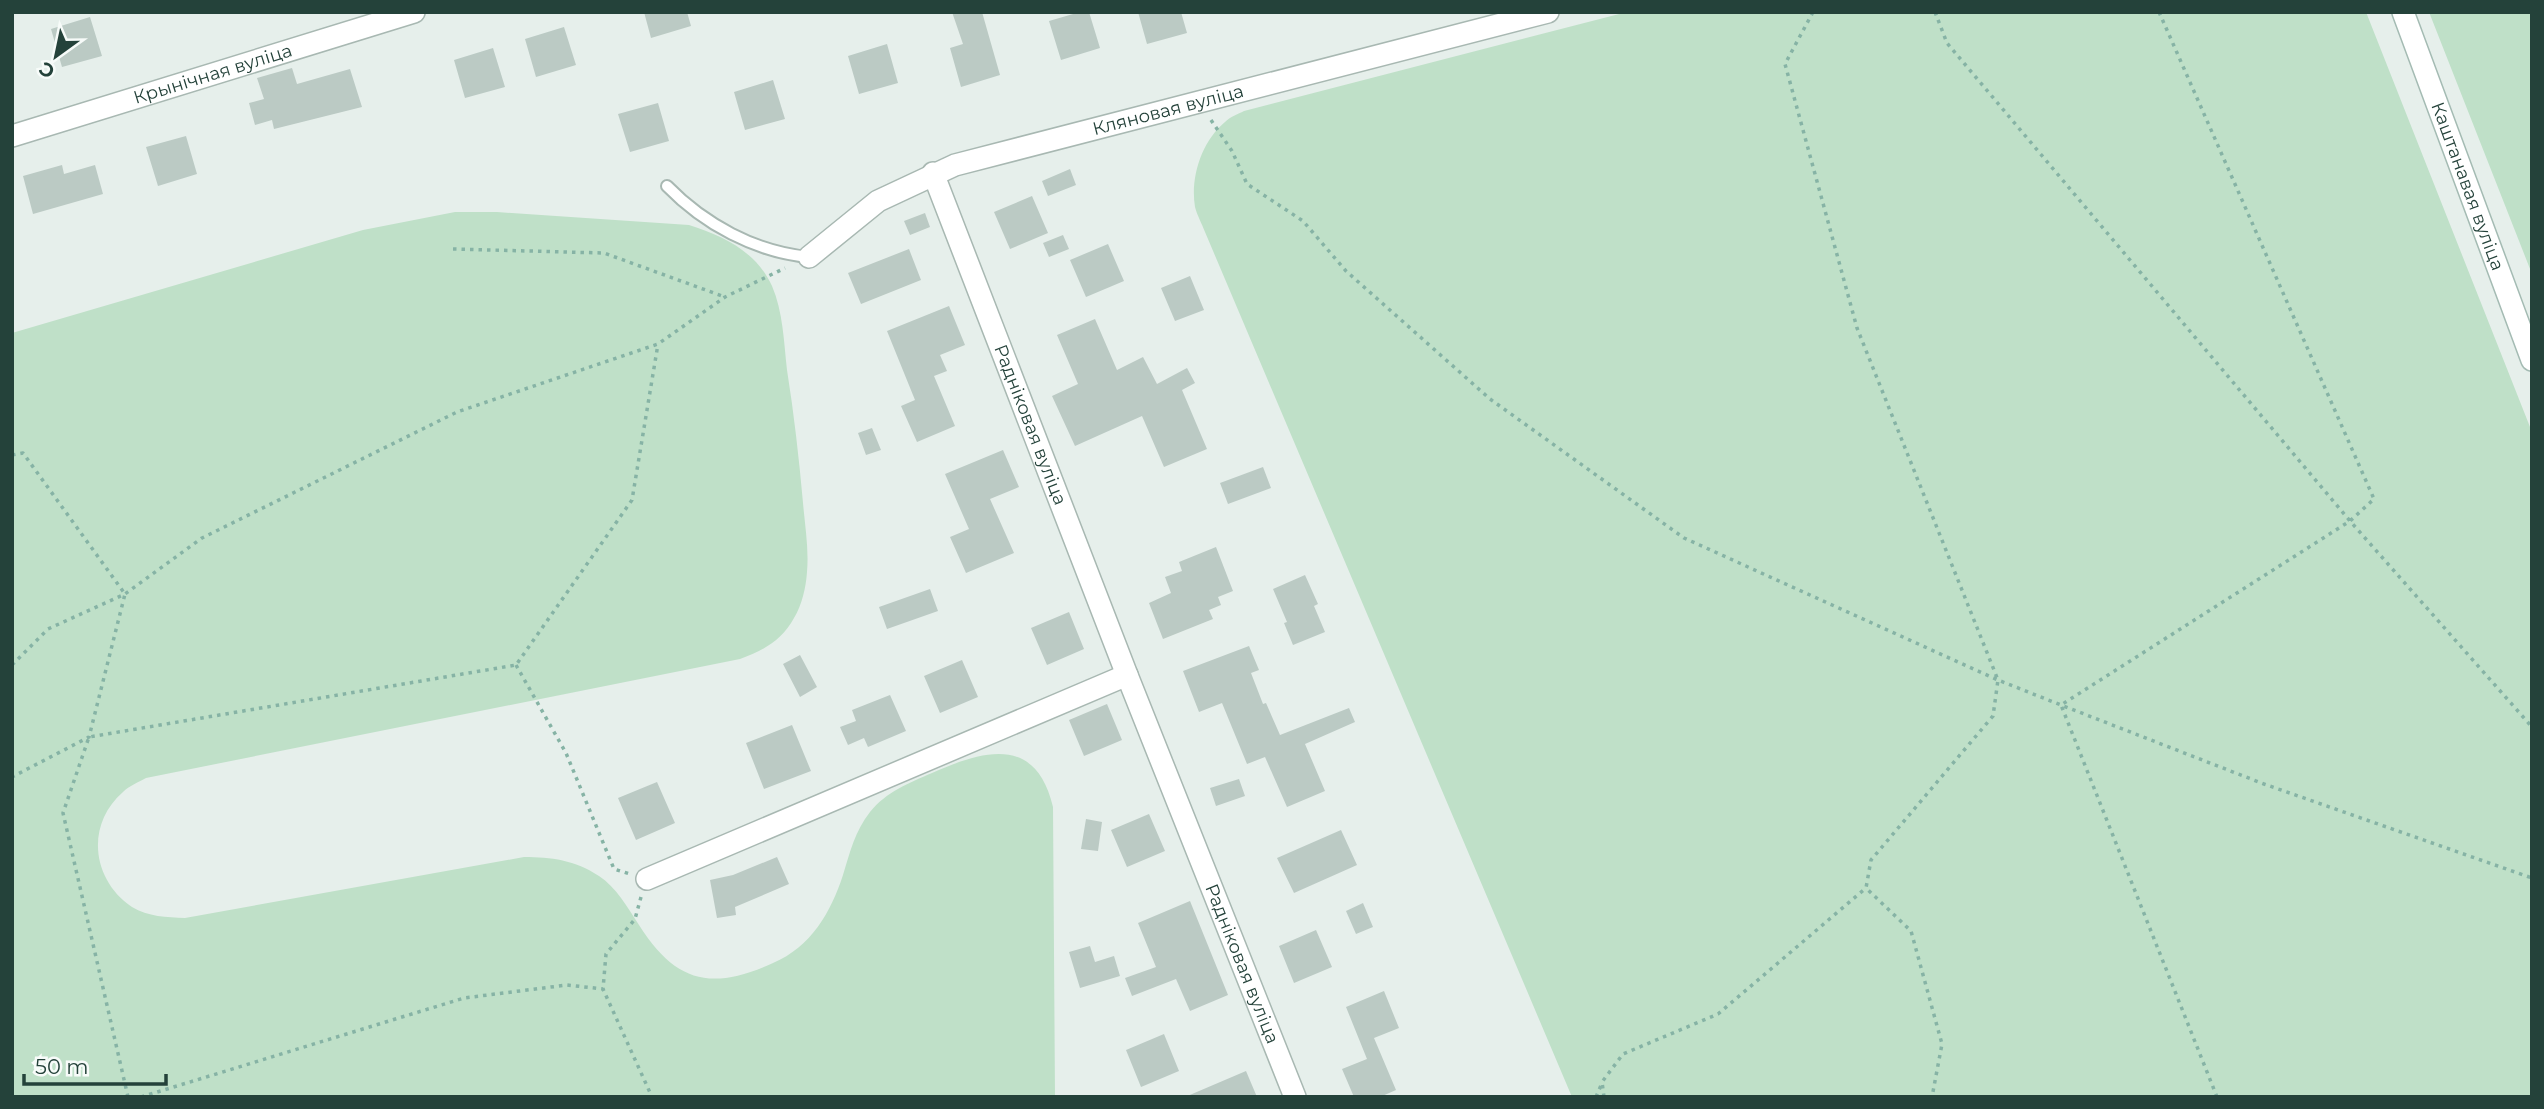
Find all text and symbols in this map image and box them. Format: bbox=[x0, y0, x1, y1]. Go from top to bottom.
north arrow bbox=[21, 21, 91, 91]
street label: Крынічная вуліца bbox=[131, 39, 295, 109]
text: С bbox=[35, 56, 59, 83]
street label: Кляновая вуліца bbox=[1090, 80, 1246, 140]
street label: Каштанавая вуліца bbox=[2426, 99, 2509, 274]
street label: Радніковая вуліца bbox=[989, 341, 1071, 508]
street label: Радніковая вуліца bbox=[1200, 881, 1284, 1047]
scale bar bbox=[24, 1042, 166, 1086]
text: 50 m bbox=[35, 1054, 89, 1079]

